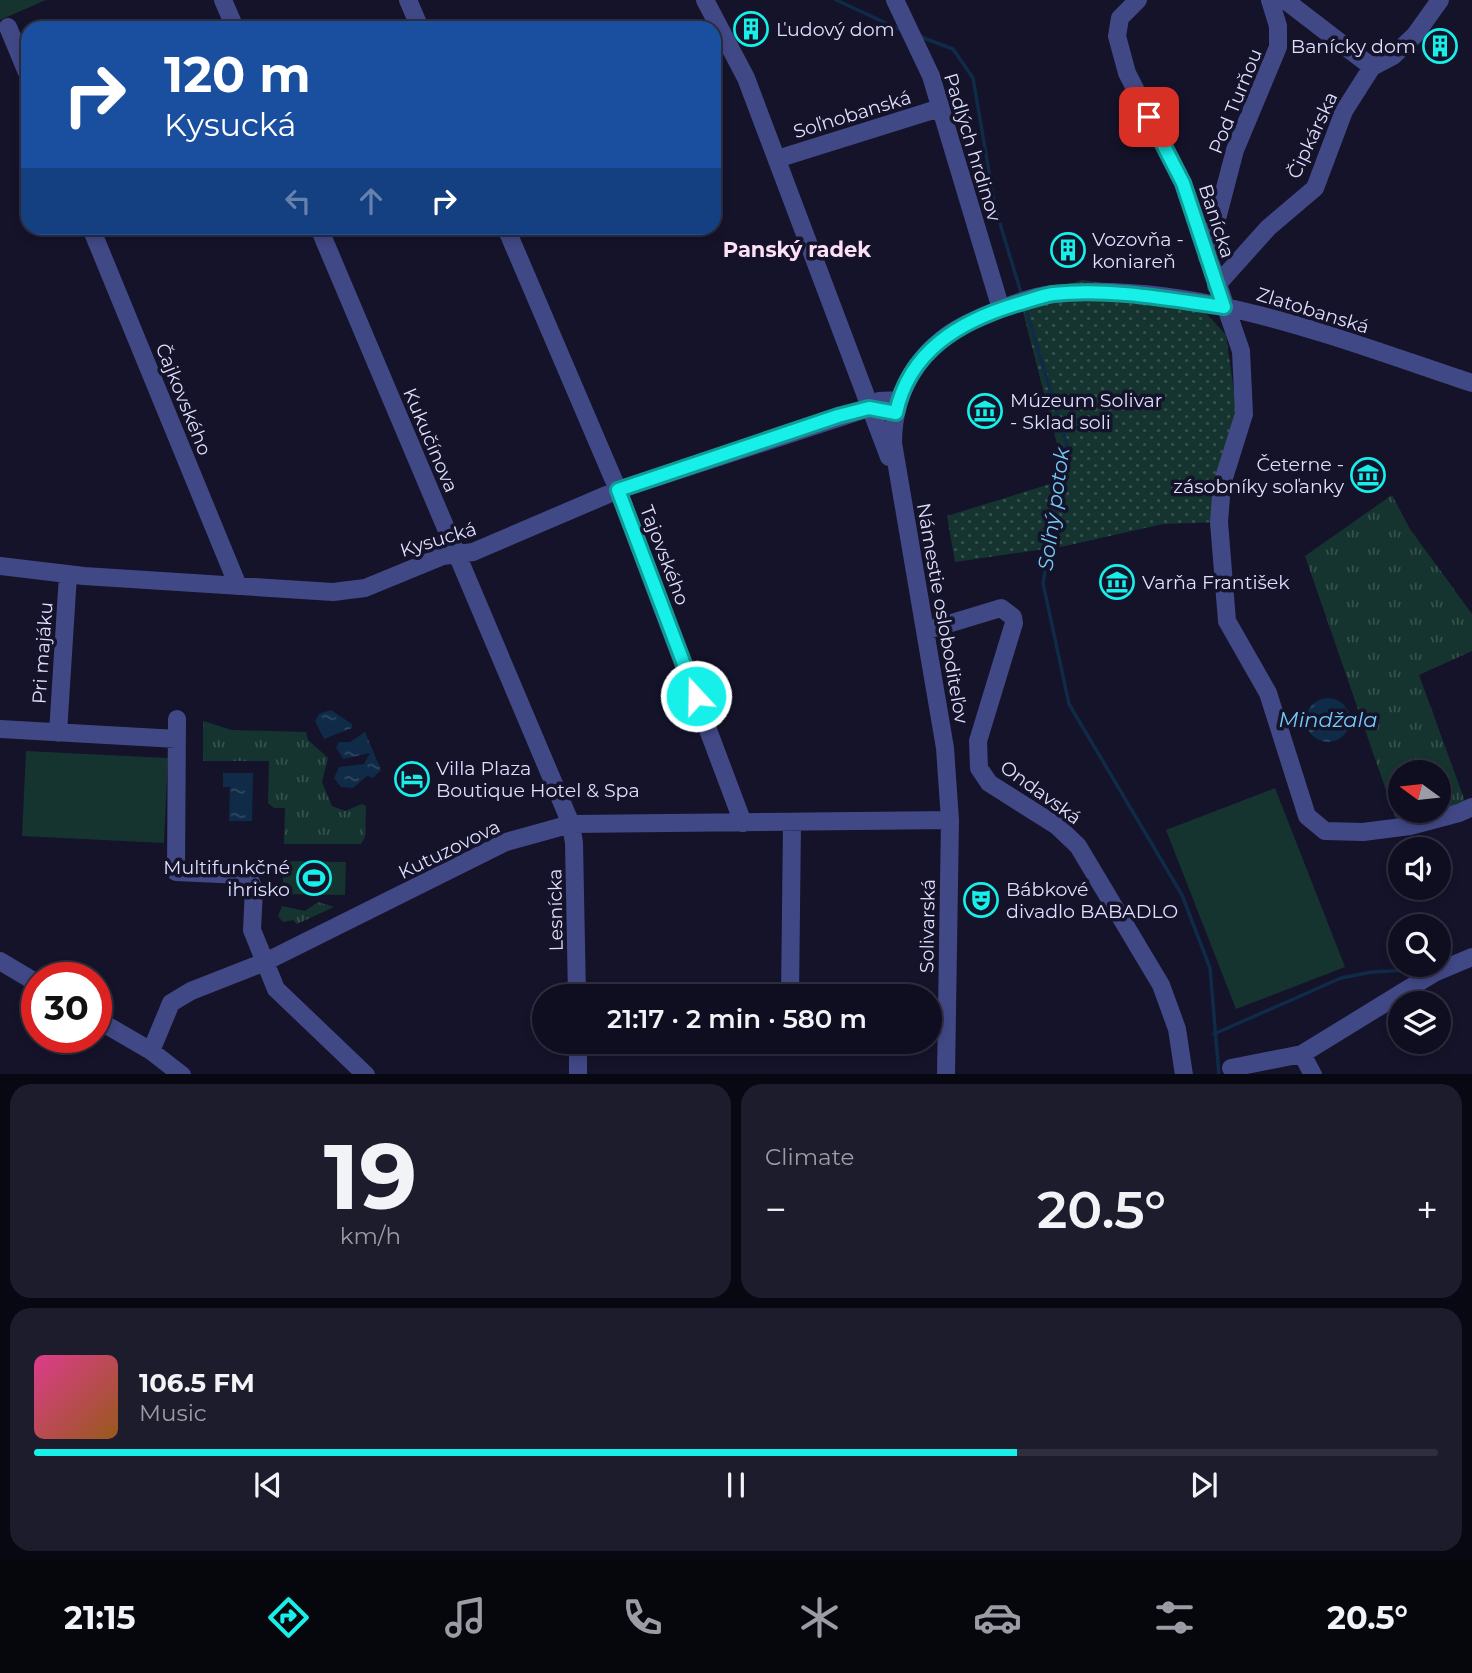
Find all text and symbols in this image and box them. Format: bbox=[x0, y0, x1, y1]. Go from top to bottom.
building icon: Ľudový dom bbox=[732, 10, 770, 48]
place label: Ľudový dom bbox=[776, 18, 895, 41]
building icon: Banícky dom bbox=[1421, 27, 1459, 65]
place label: Banícky dom bbox=[1291, 35, 1416, 58]
text: 120 m bbox=[164, 45, 311, 104]
street label: Pod Turňou bbox=[1204, 45, 1267, 157]
icon: right bbox=[49, 49, 140, 140]
street label: Padlých hrdinov bbox=[939, 70, 1006, 225]
street label: Soľnobanská bbox=[790, 86, 914, 143]
pin bbox=[1119, 87, 1179, 147]
street label: Čipkárska bbox=[1282, 88, 1343, 182]
icon: arrive bbox=[1130, 98, 1168, 136]
text: Kysucká bbox=[164, 105, 297, 144]
street label: Banícka bbox=[1194, 181, 1239, 261]
icon: left bbox=[279, 182, 317, 220]
icon: ahead bbox=[352, 182, 390, 220]
icon: right bbox=[425, 182, 463, 220]
place label: Vozovňa - koniareň bbox=[1092, 228, 1184, 273]
building icon: Vozovňa - koniareň bbox=[1049, 231, 1087, 269]
district label: Panský radek bbox=[723, 237, 871, 262]
street label: Zlatobanská bbox=[1254, 282, 1372, 339]
street label: Čajkovského bbox=[151, 340, 217, 459]
street label: Kukučínova bbox=[398, 385, 463, 496]
place label: Múzeum Solivar - Sklad soli bbox=[1010, 389, 1162, 434]
museum icon: Múzeum Solivar - Sklad soli bbox=[966, 392, 1004, 430]
water label: Soľný potok bbox=[1033, 444, 1075, 572]
place label: Četerne - zásobníky soľanky bbox=[1173, 453, 1345, 498]
museum icon: Četerne - zásobníky soľanky bbox=[1349, 456, 1387, 494]
street label: Námestie osloboditeľov bbox=[912, 501, 973, 726]
street label: Tajovského bbox=[635, 502, 694, 608]
street label: Kysucká bbox=[397, 517, 479, 562]
museum icon: Varňa František bbox=[1098, 563, 1136, 601]
place label: Varňa František bbox=[1142, 571, 1290, 594]
street label: Pri majáku bbox=[27, 601, 58, 705]
position arrow bbox=[659, 659, 733, 733]
water label: Mindžala bbox=[1279, 707, 1377, 732]
street label: Ondavská bbox=[996, 755, 1086, 829]
place label: Villa Plaza Boutique Hotel & Spa bbox=[436, 757, 640, 802]
hotel icon: Villa Plaza Boutique Hotel & Spa bbox=[393, 760, 431, 798]
north arrow bbox=[1388, 760, 1451, 822]
map controls bbox=[1388, 760, 1451, 1054]
street label: Kutuzovova bbox=[395, 815, 504, 884]
button: sound bbox=[1388, 837, 1451, 900]
place label: Multifunkčné ihrisko bbox=[163, 856, 290, 901]
sports icon: Multifunkčné ihrisko bbox=[295, 859, 333, 897]
street label: Lesnícka bbox=[543, 868, 568, 952]
place label: Bábkové divadlo BABADLO bbox=[1006, 878, 1178, 923]
street label: Solivarská bbox=[915, 879, 940, 973]
theatre icon: Bábkové divadlo BABADLO bbox=[962, 881, 1000, 919]
button: search bbox=[1388, 914, 1451, 977]
speed limit sign: 30 bbox=[21, 962, 112, 1053]
button: layers bbox=[1388, 991, 1451, 1054]
text: 21:17 · 2 min · 580 m bbox=[607, 1003, 867, 1035]
text: 19 bbox=[324, 1121, 417, 1232]
text: Climate bbox=[765, 1143, 854, 1171]
text: 20.5° bbox=[1037, 1178, 1166, 1241]
text: − bbox=[765, 1186, 787, 1233]
text: + bbox=[1416, 1186, 1438, 1233]
text: km/h bbox=[340, 1222, 401, 1250]
text: 106.5 FM bbox=[139, 1367, 255, 1399]
text: Music bbox=[139, 1399, 207, 1427]
icon: previous bbox=[249, 1466, 287, 1504]
icon: pause bbox=[717, 1466, 755, 1504]
icon: next bbox=[1185, 1466, 1223, 1504]
icon: directions bbox=[264, 1593, 313, 1642]
icon: music bbox=[441, 1593, 490, 1642]
icon: phone bbox=[618, 1593, 667, 1642]
icon: climate bbox=[795, 1593, 844, 1642]
icon: car bbox=[973, 1593, 1022, 1642]
icon: filters bbox=[1150, 1593, 1199, 1642]
text: 21:15 bbox=[64, 1598, 136, 1637]
text: 20.5° bbox=[1327, 1598, 1408, 1637]

